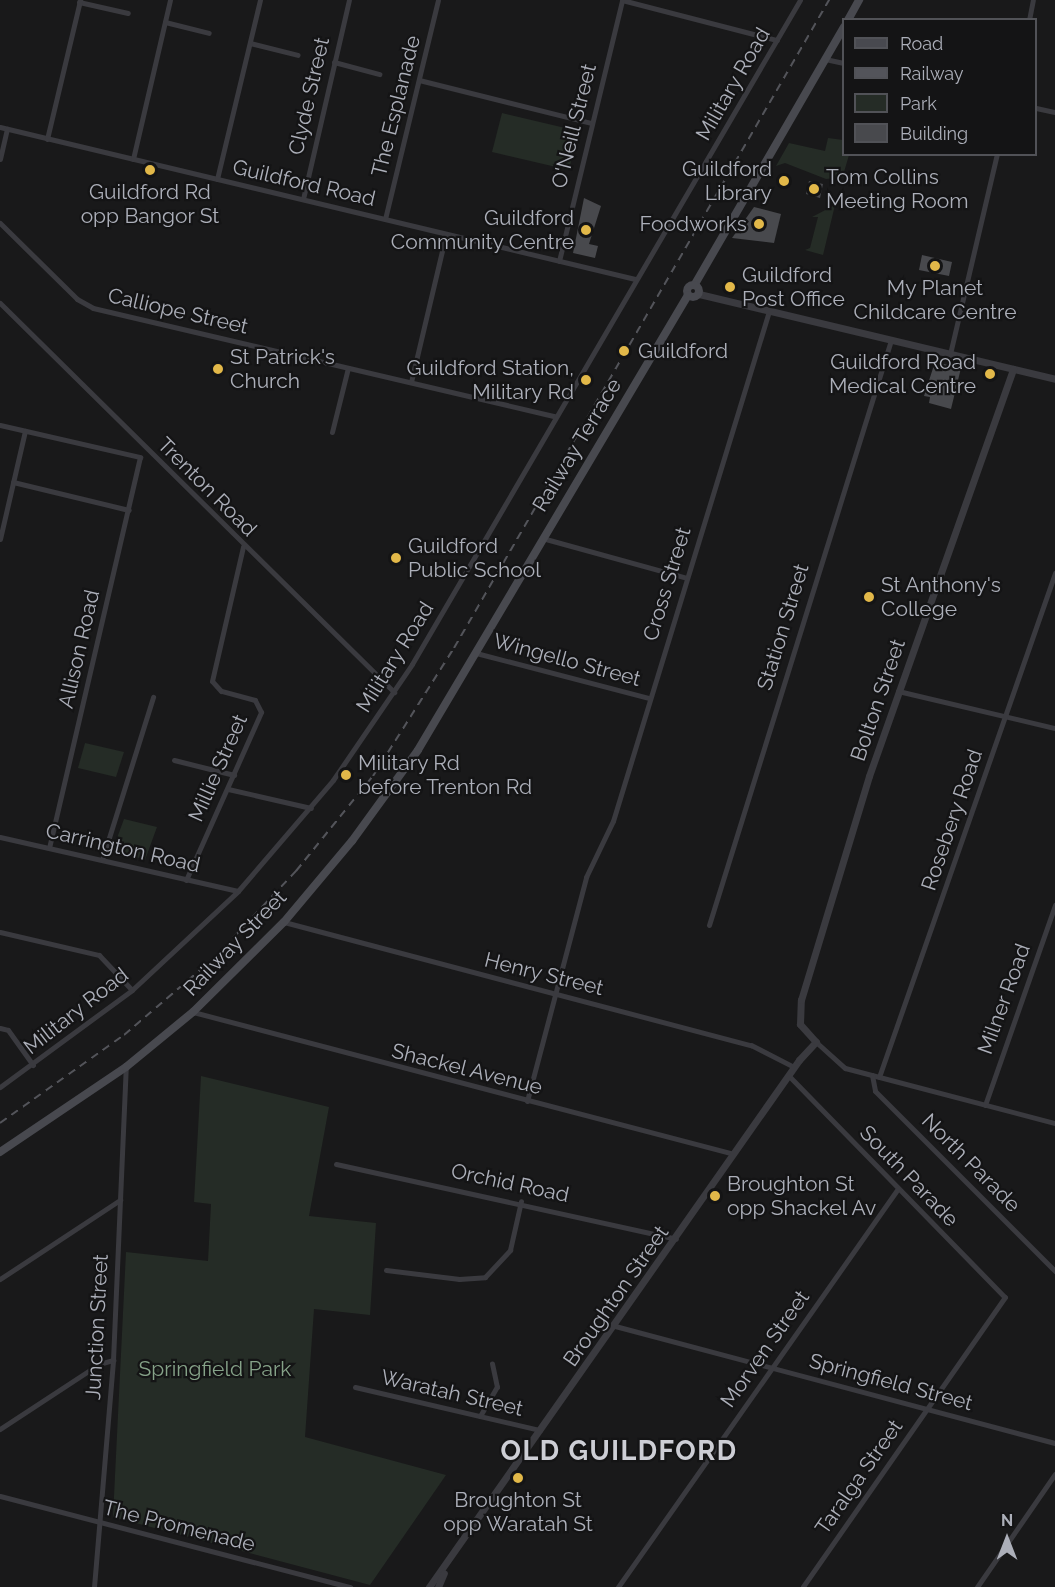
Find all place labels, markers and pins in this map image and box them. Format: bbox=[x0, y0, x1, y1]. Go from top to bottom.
place label: Guildford Library bbox=[682, 156, 772, 206]
marker: Guildford Rd opp Bangor St bbox=[143, 163, 157, 177]
place label: Tom Collins Meeting Room bbox=[826, 164, 969, 214]
marker: Guildford Library bbox=[777, 174, 791, 188]
place label: Guildford Rd opp Bangor St bbox=[80, 179, 220, 229]
marker: Tom Collins Meeting Room bbox=[807, 182, 821, 196]
place label: Guildford Community Centre bbox=[390, 205, 574, 255]
place label: Foodworks bbox=[639, 211, 747, 237]
marker: Foodworks bbox=[752, 217, 766, 231]
marker: Guildford Community Centre bbox=[579, 223, 593, 237]
marker: My Planet Childcare Centre bbox=[928, 259, 942, 273]
place label: Guildford Post Office bbox=[742, 262, 845, 312]
place label: My Planet Childcare Centre bbox=[854, 275, 1016, 325]
marker: Guildford Post Office bbox=[723, 280, 737, 294]
place label: Guildford bbox=[638, 338, 728, 364]
marker: Guildford bbox=[615, 342, 633, 360]
place label: St Patrick's Church bbox=[230, 344, 335, 394]
place label: Guildford Road Medical Centre bbox=[828, 349, 976, 399]
place label: Guildford Station, Military Rd bbox=[407, 355, 574, 405]
marker: St Patrick's Church bbox=[211, 362, 225, 376]
marker: Guildford Road Medical Centre bbox=[981, 365, 999, 383]
marker: Guildford Station, Military Rd bbox=[579, 373, 593, 387]
place label: Guildford Public School bbox=[408, 533, 541, 583]
marker: Guildford Public School bbox=[389, 551, 403, 565]
place label: St Anthony's College bbox=[881, 572, 1002, 622]
marker: St Anthony's College bbox=[862, 590, 876, 604]
place label: Military Rd before Trenton Rd bbox=[358, 750, 533, 800]
marker: Military Rd before Trenton Rd bbox=[339, 768, 353, 782]
place label: Broughton St opp Shackel Av bbox=[727, 1171, 877, 1221]
marker: Broughton St opp Shackel Av bbox=[708, 1189, 722, 1203]
marker: Broughton St opp Waratah St bbox=[511, 1471, 525, 1485]
place label: Broughton St opp Waratah St bbox=[443, 1487, 593, 1537]

